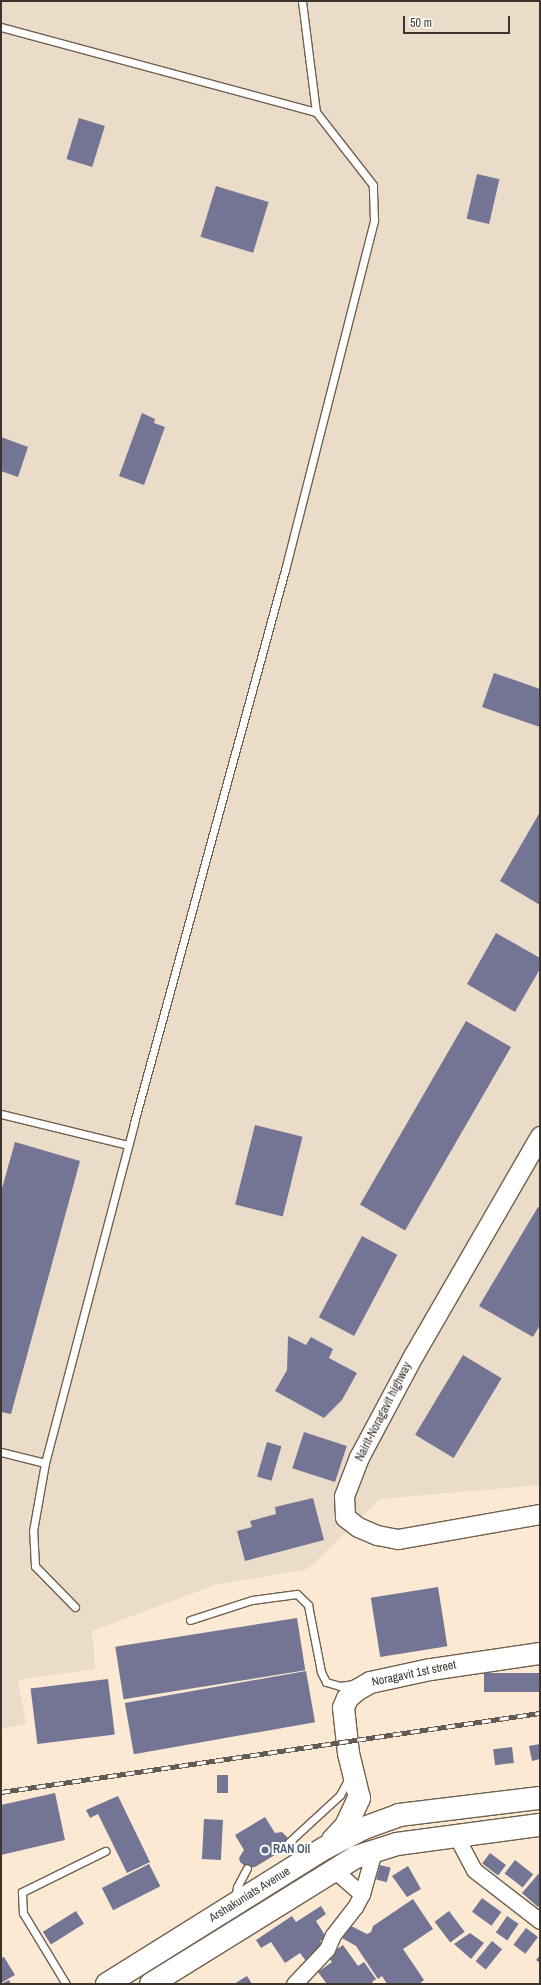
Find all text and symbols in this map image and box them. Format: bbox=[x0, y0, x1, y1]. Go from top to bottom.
scale bar bbox=[405, 8, 512, 34]
text: 50 m bbox=[410, 15, 432, 31]
street label: Nairit-Noragavit highway bbox=[353, 1360, 415, 1464]
street label: Noragavit 1st street bbox=[371, 1658, 457, 1690]
place label: RAN Oil bbox=[273, 1843, 310, 1857]
marker: RAN Oil bbox=[260, 1845, 270, 1855]
street label: Arshakuniats Avenue bbox=[207, 1864, 293, 1926]

